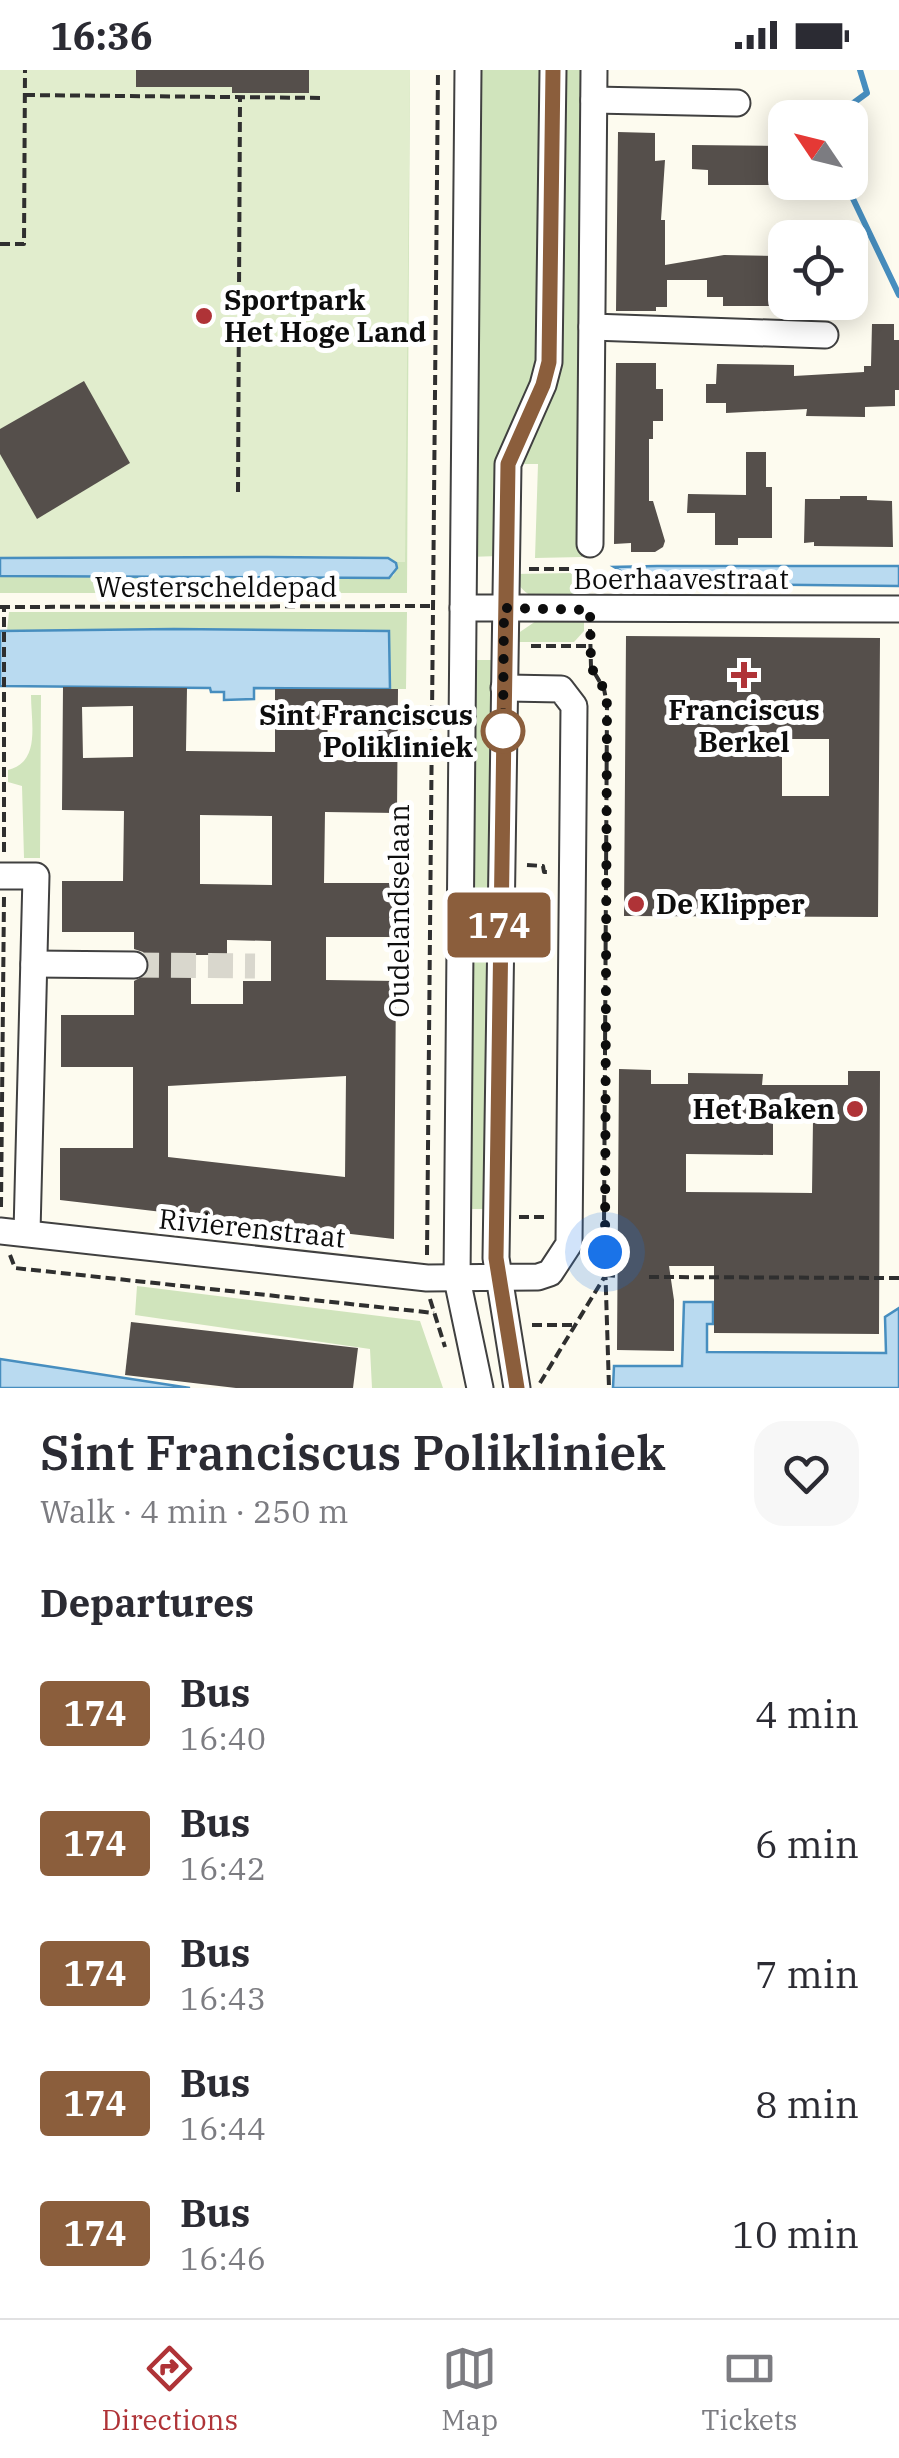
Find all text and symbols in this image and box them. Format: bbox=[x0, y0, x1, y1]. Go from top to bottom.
text: 16:36 bbox=[50, 11, 153, 60]
north arrow bbox=[768, 100, 868, 200]
map controls bbox=[768, 100, 868, 320]
button: locate bbox=[768, 220, 868, 320]
place label: Sportpark Het Hoge Land bbox=[224, 281, 426, 350]
marker: Sportpark Het Hoge Land bbox=[193, 305, 215, 327]
street label: Boerhaavestraat bbox=[573, 560, 789, 597]
street label: Westerscheldepad bbox=[95, 568, 337, 605]
marker: Franciscus Berkel bbox=[731, 662, 757, 688]
place label: Franciscus Berkel bbox=[668, 691, 820, 760]
place label: Sint Franciscus Polikliniek bbox=[259, 696, 474, 765]
marker: Sint Franciscus Polikliniek bbox=[482, 710, 524, 752]
street label: Oudelandselaan bbox=[380, 804, 417, 1018]
place label: De Klipper bbox=[656, 885, 805, 922]
line badge: 174 bbox=[442, 892, 556, 958]
marker: De Klipper bbox=[625, 893, 647, 915]
text: 174 bbox=[467, 902, 531, 948]
place label: Het Baken bbox=[692, 1090, 835, 1127]
marker: Het Baken bbox=[844, 1098, 866, 1120]
street label: Rivierenstraat bbox=[157, 1199, 347, 1256]
your location bbox=[580, 1227, 630, 1277]
text: Sint Franciscus Polikliniek bbox=[40, 1421, 665, 1483]
button: heart bbox=[754, 1421, 859, 1526]
text: Walk · 4 min · 250 m bbox=[40, 1490, 348, 1532]
text: Departures bbox=[40, 1578, 254, 1627]
text: Bus bbox=[180, 1668, 250, 1717]
text: 4 min bbox=[755, 1689, 859, 1738]
text: 174 bbox=[63, 1690, 127, 1736]
text: 16:40 bbox=[180, 1717, 266, 1759]
text: Bus bbox=[180, 1798, 250, 1847]
text: 6 min bbox=[755, 1819, 859, 1868]
text: 174 bbox=[63, 1820, 127, 1866]
text: 16:42 bbox=[180, 1847, 266, 1889]
text: Bus bbox=[180, 1928, 250, 1977]
text: 7 min bbox=[755, 1949, 859, 1998]
text: 174 bbox=[63, 1950, 127, 1996]
text: 16:43 bbox=[180, 1977, 266, 2019]
text: Bus bbox=[180, 2058, 250, 2107]
text: 8 min bbox=[755, 2079, 859, 2128]
text: 174 bbox=[63, 2080, 127, 2126]
text: 16:44 bbox=[180, 2107, 266, 2149]
text: Bus bbox=[180, 2188, 250, 2237]
text: 10 min bbox=[732, 2209, 859, 2258]
text: 174 bbox=[63, 2210, 127, 2256]
text: 16:46 bbox=[180, 2237, 266, 2279]
tab: Directions bbox=[102, 2341, 238, 2438]
tab: Map bbox=[441, 2341, 498, 2438]
tab: Tickets bbox=[701, 2341, 797, 2438]

